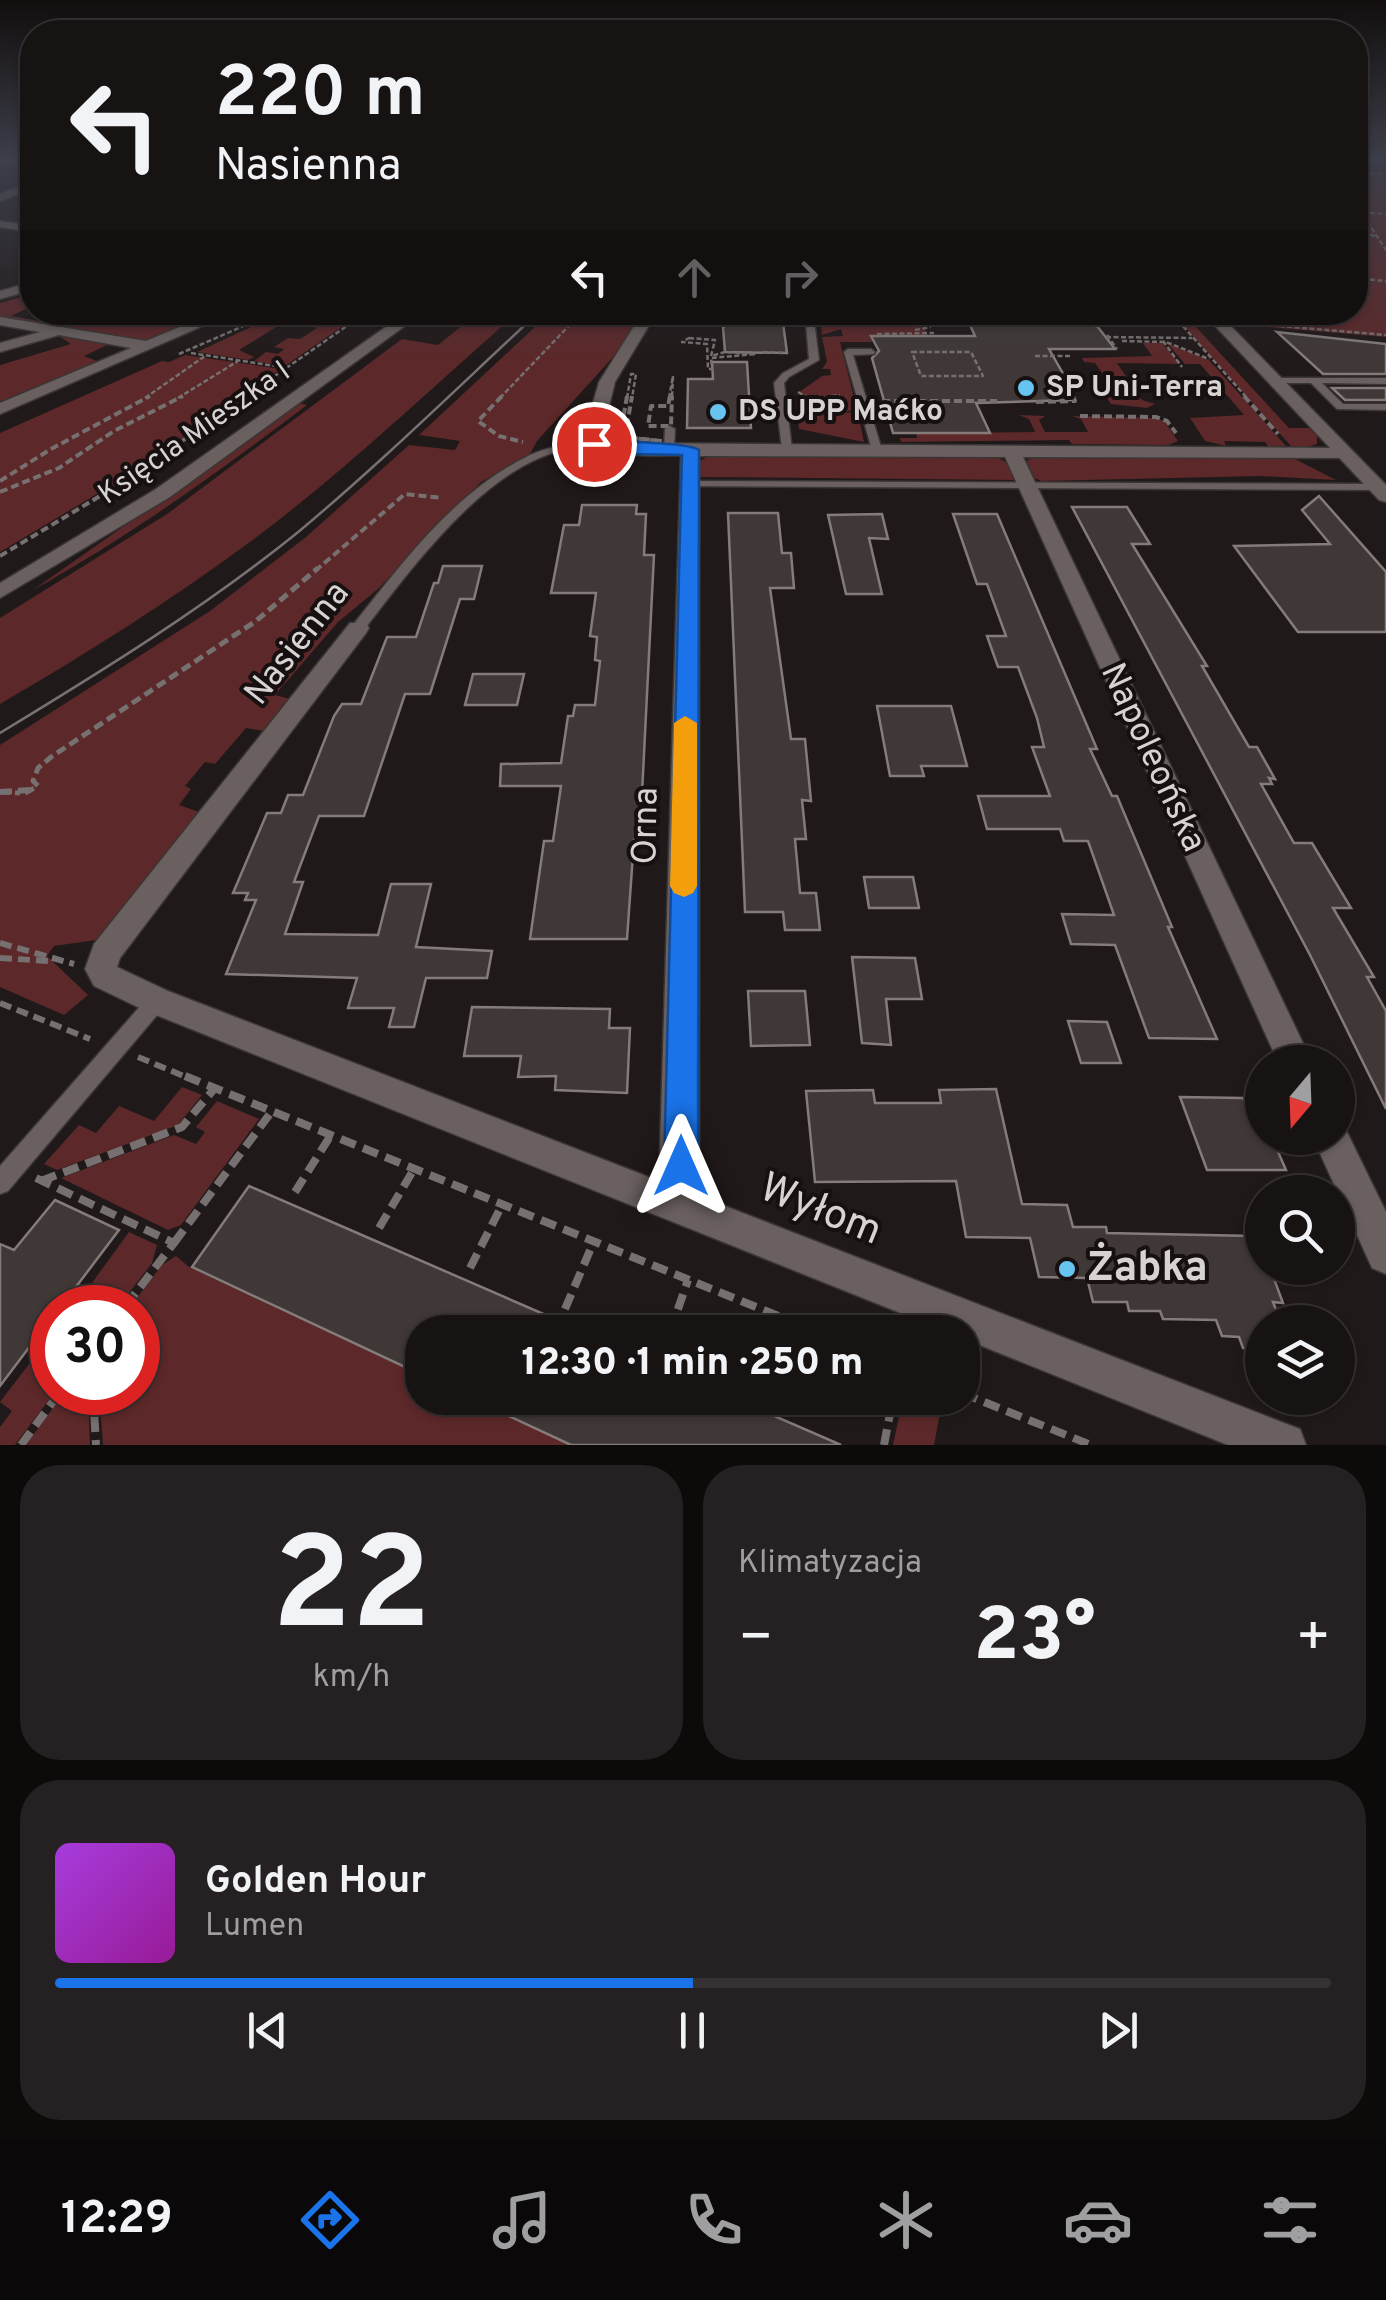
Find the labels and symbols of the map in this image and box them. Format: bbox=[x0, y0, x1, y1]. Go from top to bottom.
street label: Księcia Mieszka I bbox=[92, 354, 298, 514]
place label: SP Uni-Terra bbox=[1046, 370, 1223, 407]
marker: SP Uni-Terra bbox=[1015, 377, 1037, 399]
place label: DS UPP Maćko bbox=[738, 394, 943, 431]
marker: DS UPP Maćko bbox=[707, 401, 729, 423]
pin bbox=[552, 402, 637, 487]
street label: Nasienna bbox=[236, 573, 360, 715]
street label: Napoleońska bbox=[1089, 657, 1215, 859]
street label: Orna bbox=[624, 787, 670, 865]
north arrow bbox=[1245, 1045, 1355, 1155]
position arrow bbox=[629, 1114, 733, 1218]
street label: Wyłom bbox=[751, 1163, 889, 1259]
place label: Żabka bbox=[1087, 1241, 1208, 1296]
marker: Żabka bbox=[1056, 1258, 1078, 1280]
speed limit sign: 30 bbox=[30, 1285, 160, 1415]

